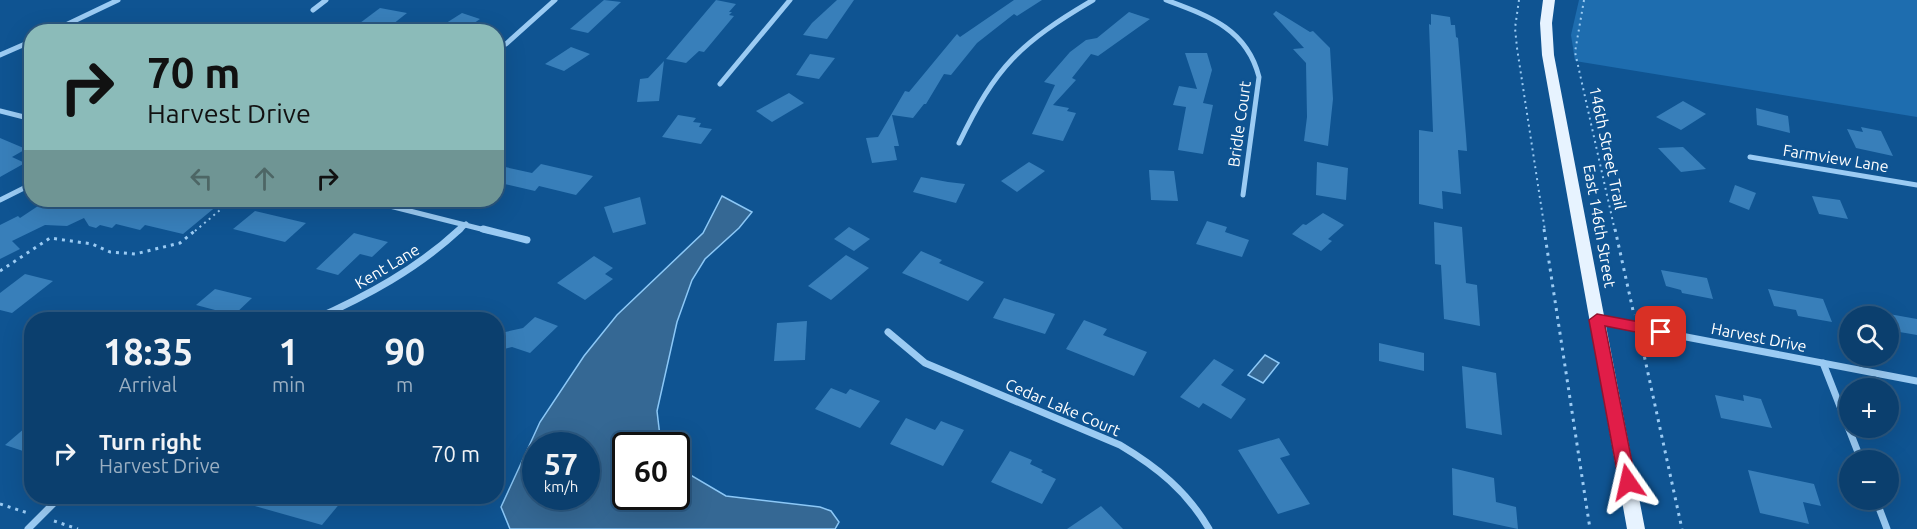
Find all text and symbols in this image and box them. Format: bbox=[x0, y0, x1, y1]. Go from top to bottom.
icon: right bbox=[48, 48, 126, 126]
text: 70 m bbox=[147, 49, 241, 96]
street label: Bridle Court bbox=[1224, 79, 1254, 168]
street label: 146th Street Trail bbox=[1586, 85, 1630, 211]
text: Harvest Drive bbox=[147, 98, 311, 128]
street label: Farmview Lane bbox=[1782, 141, 1890, 175]
icon: left bbox=[185, 162, 218, 195]
icon: ahead bbox=[248, 162, 281, 195]
icon: right bbox=[311, 162, 344, 195]
street label: East 146th Street bbox=[1580, 163, 1620, 290]
street label: Kent Lane bbox=[352, 240, 422, 292]
pin bbox=[1635, 306, 1686, 357]
map controls bbox=[1839, 306, 1899, 510]
button: search bbox=[1839, 306, 1899, 366]
icon: arrive bbox=[1644, 315, 1677, 348]
street label: Harvest Drive bbox=[1710, 319, 1808, 355]
text: 18:35 bbox=[103, 331, 193, 372]
text: 1 bbox=[279, 331, 299, 372]
text: 90 bbox=[384, 331, 425, 372]
text: Arrival bbox=[119, 373, 177, 396]
text: min bbox=[272, 373, 306, 396]
text: m bbox=[396, 373, 413, 396]
street label: Cedar Lake Court bbox=[1003, 375, 1124, 440]
button: + bbox=[1839, 378, 1899, 438]
text: Turn right bbox=[99, 429, 201, 454]
speed limit sign: 60 bbox=[612, 432, 690, 510]
icon: right bbox=[48, 437, 81, 470]
text: 70 m bbox=[431, 441, 480, 466]
text: 57 bbox=[544, 447, 578, 481]
position arrow bbox=[1596, 450, 1660, 514]
button: − bbox=[1839, 450, 1899, 510]
text: Harvest Drive bbox=[99, 454, 220, 477]
text: km/h bbox=[544, 478, 578, 495]

